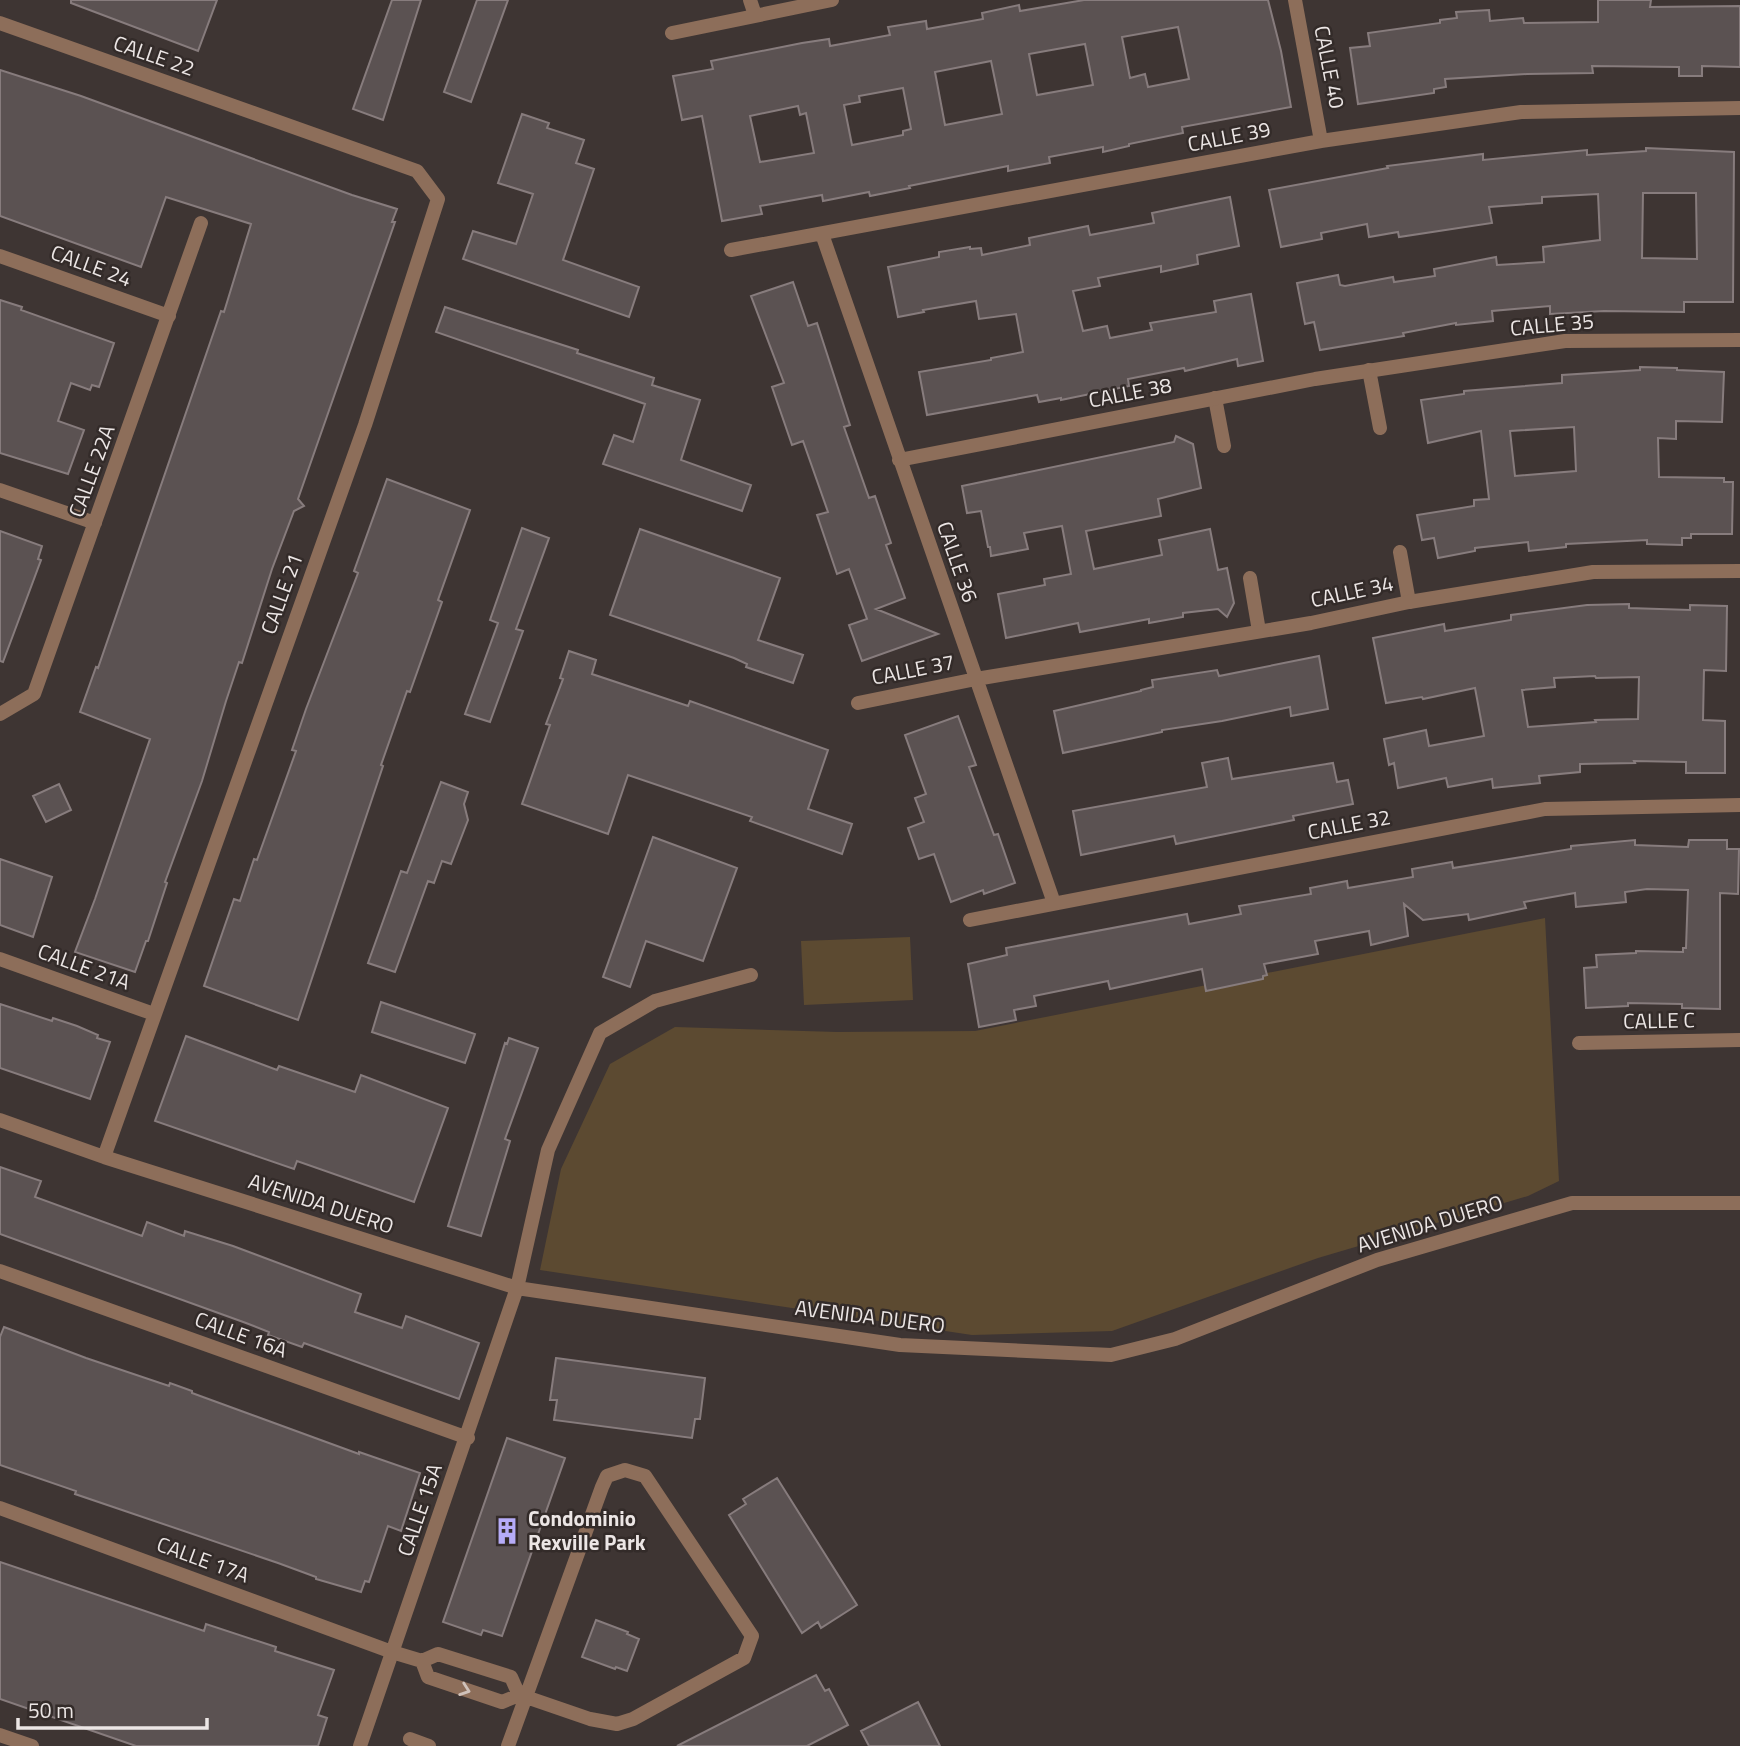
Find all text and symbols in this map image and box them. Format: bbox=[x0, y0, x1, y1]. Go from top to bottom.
street label: CALLE 40 bbox=[1306, 23, 1354, 111]
street label: CALLE 22 bbox=[109, 26, 199, 84]
street label: CALLE 39 bbox=[1185, 112, 1273, 160]
street label: CALLE 24 bbox=[46, 236, 136, 294]
street label: CALLE 35 bbox=[1509, 304, 1595, 344]
street label: CALLE 38 bbox=[1086, 368, 1174, 416]
street label: CALLE 22A bbox=[60, 419, 123, 521]
street label: CALLE 36 bbox=[929, 517, 987, 607]
street label: CALLE 21 bbox=[252, 549, 310, 639]
street label: CALLE 34 bbox=[1307, 567, 1396, 615]
street label: CALLE 37 bbox=[869, 645, 957, 693]
street label: CALLE 32 bbox=[1305, 800, 1393, 848]
street label: CALLE 21A bbox=[34, 935, 136, 998]
street label: CALLE C bbox=[1623, 1003, 1695, 1037]
street label: AVENIDA DUERO bbox=[245, 1165, 398, 1242]
street label: AVENIDA DUERO bbox=[1353, 1186, 1507, 1260]
street label: AVENIDA DUERO bbox=[793, 1291, 947, 1341]
street label: CALLE 16A bbox=[191, 1303, 293, 1366]
street label: CALLE 15A bbox=[388, 1458, 450, 1560]
place label: Condominio Rexville Park bbox=[528, 1502, 646, 1558]
building icon: Condominio Rexville Park bbox=[492, 1516, 522, 1546]
street label: CALLE 17A bbox=[153, 1528, 255, 1591]
one-way arrow bbox=[459, 1682, 471, 1696]
scale bar bbox=[18, 1686, 206, 1730]
text: 50 m bbox=[28, 1694, 74, 1726]

